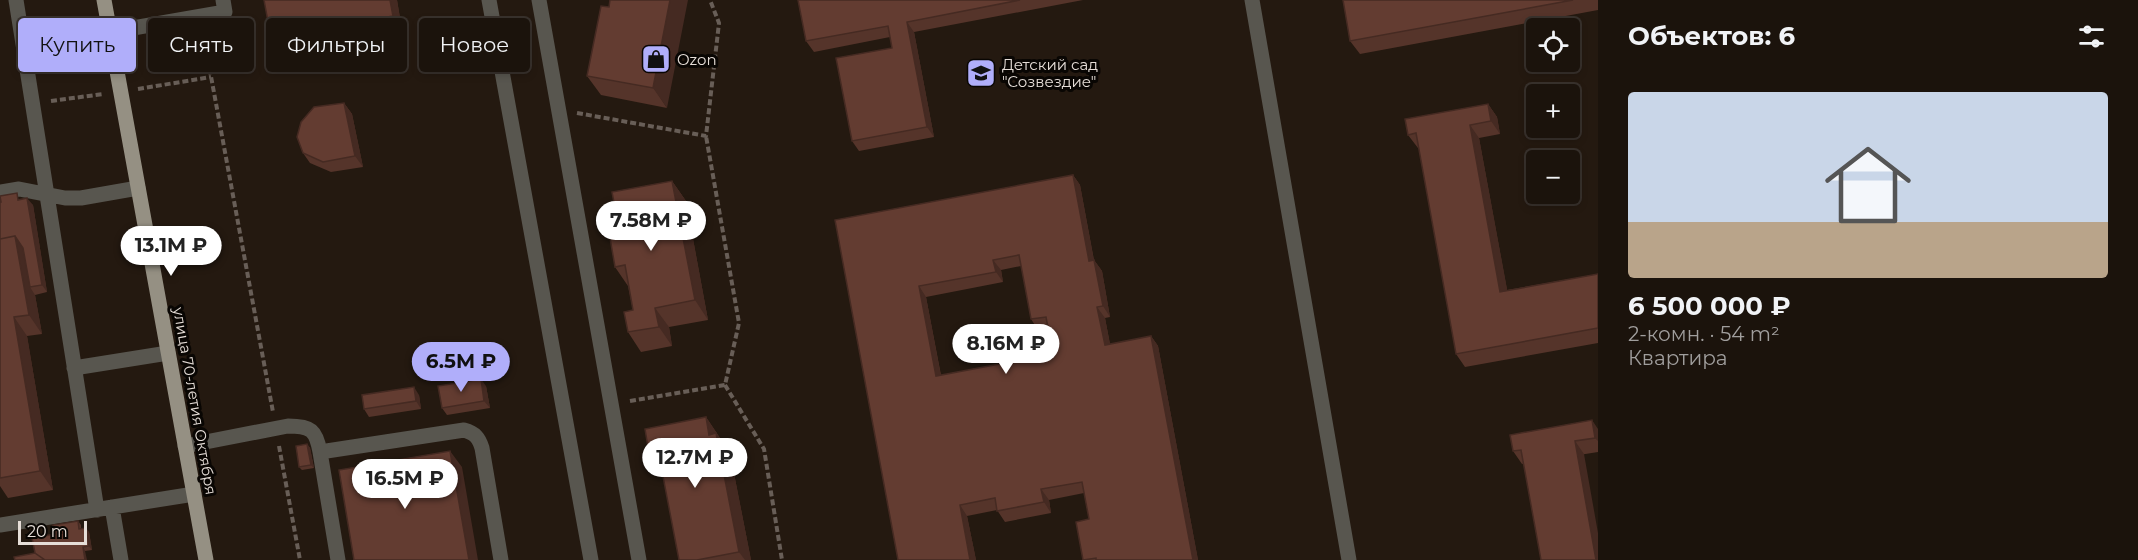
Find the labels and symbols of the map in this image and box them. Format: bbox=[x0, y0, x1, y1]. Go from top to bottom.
shop icon: Ozon bbox=[640, 43, 672, 75]
place label: Ozon bbox=[677, 50, 717, 69]
place label: Детский сад "Созвездие" bbox=[1002, 55, 1098, 91]
school or university icon: Детский сад "Созвездие" bbox=[965, 57, 997, 89]
pin: 7.58M ₽ bbox=[596, 201, 706, 252]
pin: 13.1M ₽ bbox=[116, 226, 226, 277]
street label: улица 70-летия Октября bbox=[169, 305, 221, 496]
pin: 8.16M ₽ bbox=[951, 324, 1061, 375]
pin: 6.5M ₽ bbox=[412, 342, 510, 393]
pin: 12.7M ₽ bbox=[640, 438, 750, 489]
pin: 16.5M ₽ bbox=[350, 459, 460, 510]
scale bar bbox=[18, 518, 87, 546]

